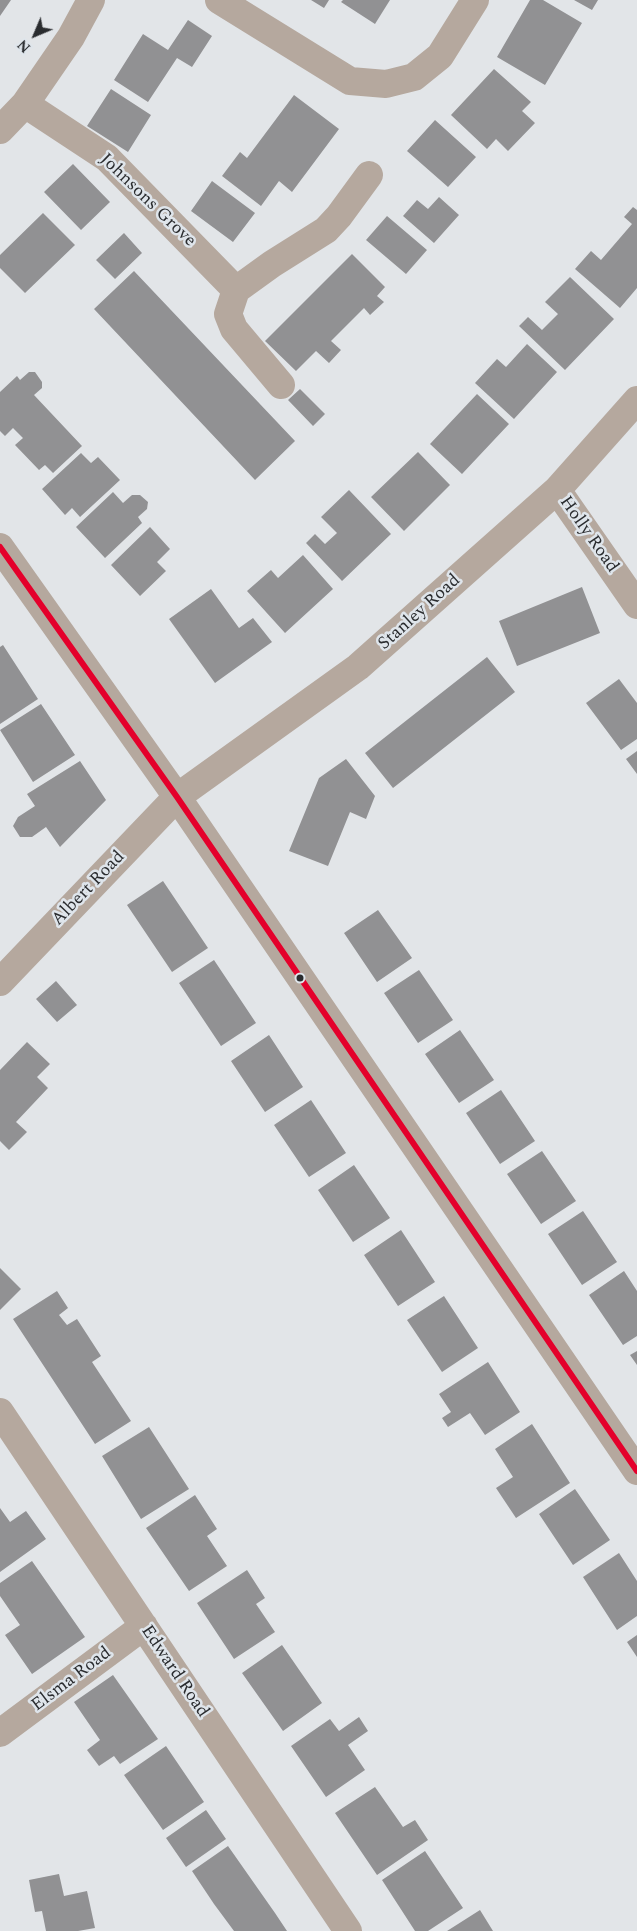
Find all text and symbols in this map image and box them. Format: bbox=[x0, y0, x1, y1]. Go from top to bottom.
north arrow bbox=[10, 10, 60, 60]
text: N bbox=[13, 34, 36, 57]
street label: Johnsons Grove bbox=[94, 150, 200, 252]
street label: Holly Road bbox=[554, 493, 622, 577]
street label: Stanley Road bbox=[374, 570, 466, 656]
street label: Albert Road bbox=[48, 847, 130, 931]
unlabelled marker bbox=[295, 973, 305, 983]
street label: Edward Road bbox=[135, 1622, 213, 1722]
street label: Elsma Road bbox=[28, 1643, 116, 1717]

